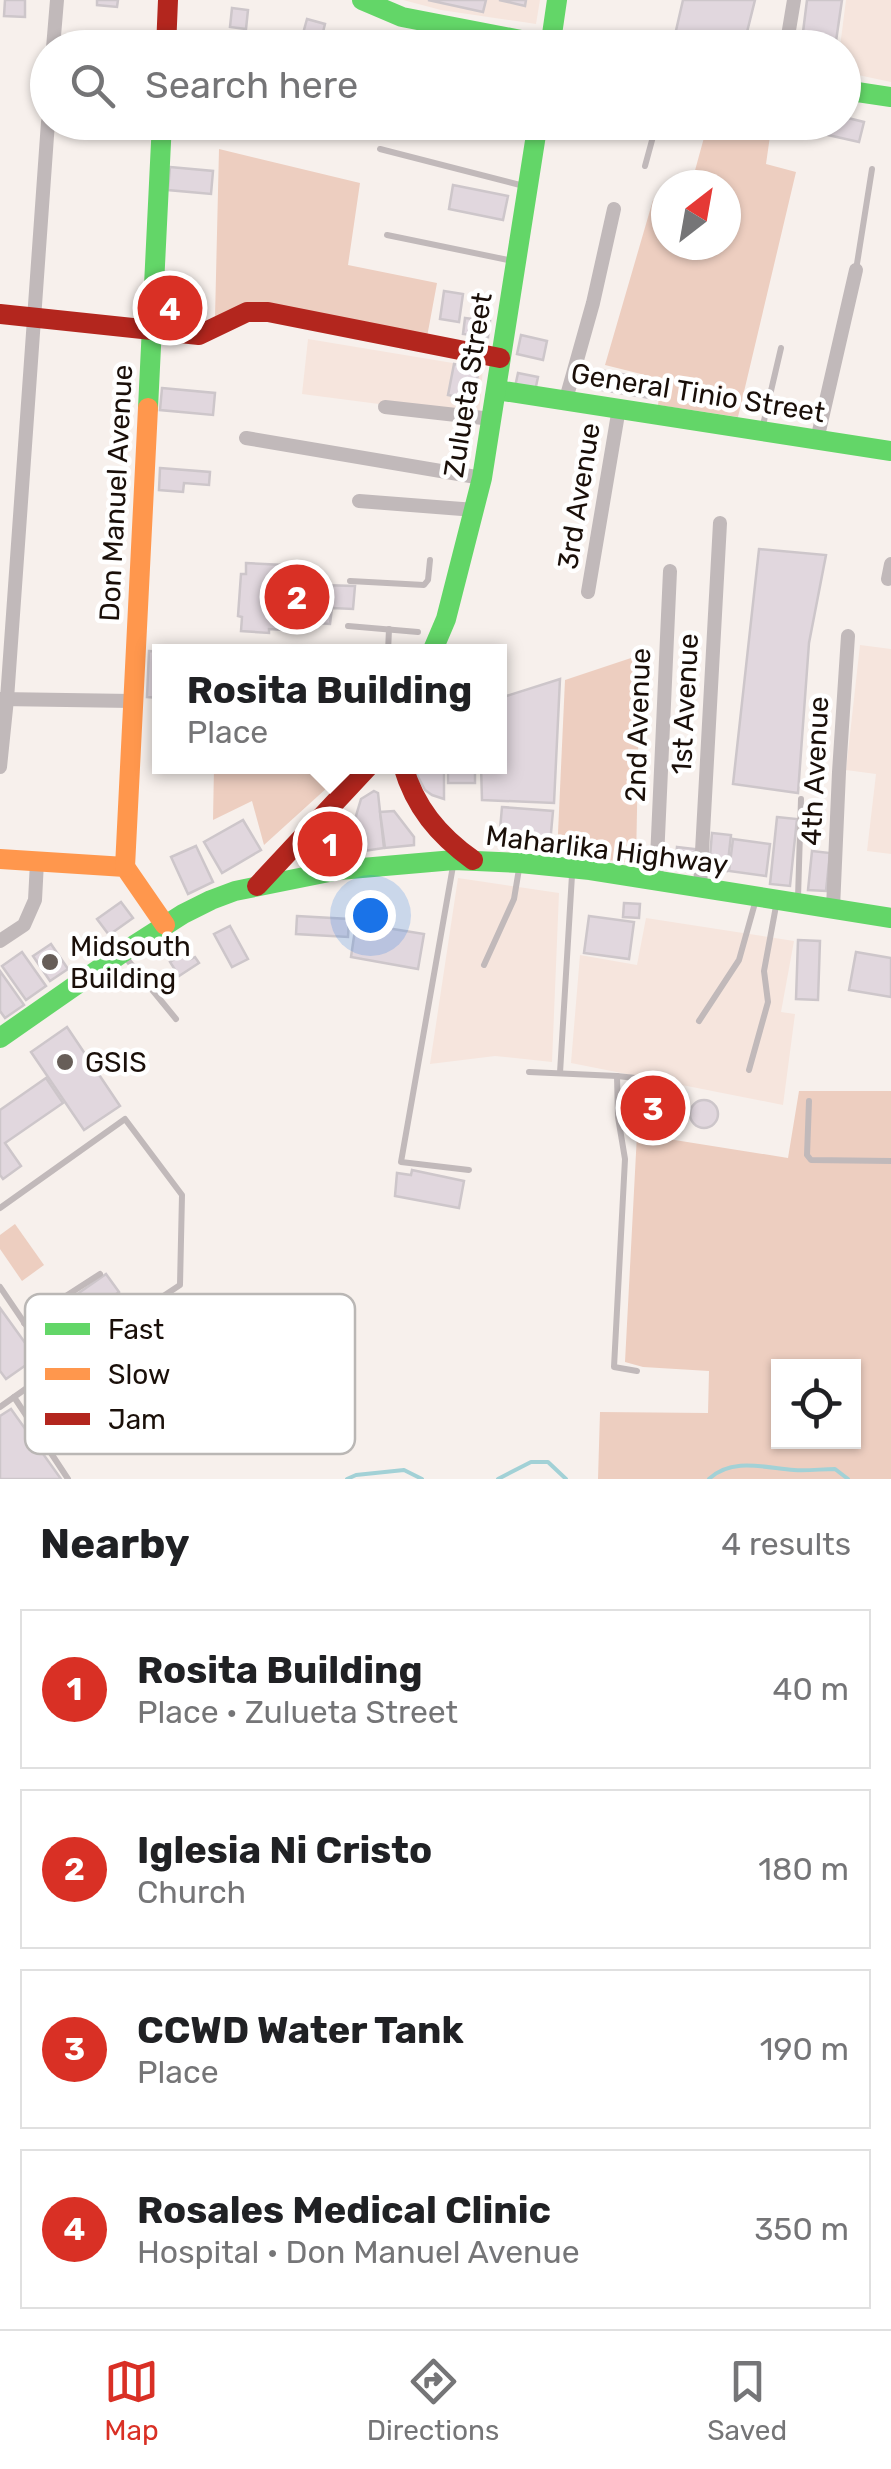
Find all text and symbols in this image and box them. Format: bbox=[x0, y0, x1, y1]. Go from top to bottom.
search box bbox=[30, 30, 861, 140]
icon: search bbox=[65, 58, 120, 113]
text: Search here bbox=[145, 62, 358, 108]
north arrow bbox=[651, 170, 741, 260]
pin: 4 bbox=[138, 270, 202, 346]
street label: Zulueta Street bbox=[437, 290, 499, 480]
street label: General Tinio Street bbox=[569, 357, 827, 429]
street label: Don Manuel Avenue bbox=[93, 364, 139, 622]
street label: 3rd Avenue bbox=[551, 420, 607, 572]
pin: 2 bbox=[264, 560, 330, 634]
street label: 1st Avenue bbox=[665, 633, 705, 775]
popup bbox=[152, 644, 507, 774]
street label: 2nd Avenue bbox=[619, 647, 657, 803]
text: Rosita Building bbox=[187, 667, 472, 713]
street label: 4th Avenue bbox=[795, 695, 835, 847]
text: Place bbox=[187, 713, 268, 751]
pin: 1 bbox=[298, 806, 362, 882]
street label: Maharlika Highway bbox=[484, 819, 730, 881]
your location bbox=[345, 890, 396, 941]
place label: Midsouth Building bbox=[70, 930, 191, 995]
marker: Midsouth Building bbox=[39, 951, 61, 973]
place label: GSIS bbox=[85, 1046, 147, 1079]
marker: GSIS bbox=[54, 1051, 76, 1073]
pin: 3 bbox=[620, 1070, 686, 1146]
legend bbox=[25, 1294, 355, 1454]
text: Fast bbox=[108, 1313, 164, 1346]
text: Slow bbox=[108, 1358, 170, 1391]
map controls bbox=[771, 1359, 861, 1449]
button: locate bbox=[771, 1359, 861, 1449]
text: Jam bbox=[108, 1403, 166, 1436]
text: Nearby bbox=[40, 1519, 190, 1569]
text: 4 results bbox=[721, 1525, 851, 1563]
text: Rosita Building bbox=[137, 1647, 423, 1693]
text: 1 bbox=[67, 1670, 82, 1708]
text: 40 m bbox=[773, 1670, 849, 1708]
text: Place · Zulueta Street bbox=[137, 1693, 458, 1731]
text: Iglesia Ni Cristo bbox=[137, 1827, 432, 1873]
text: 2 bbox=[64, 1850, 85, 1888]
text: 180 m bbox=[758, 1850, 849, 1888]
text: Church bbox=[137, 1873, 246, 1911]
text: CCWD Water Tank bbox=[137, 2007, 464, 2053]
text: 3 bbox=[64, 2030, 85, 2068]
text: 190 m bbox=[760, 2030, 849, 2068]
text: Place bbox=[137, 2053, 219, 2091]
text: Rosales Medical Clinic bbox=[137, 2187, 551, 2233]
text: 4 bbox=[64, 2210, 85, 2248]
text: 350 m bbox=[754, 2210, 849, 2248]
text: Hospital · Don Manuel Avenue bbox=[137, 2233, 580, 2271]
tab: Map bbox=[104, 2354, 159, 2447]
tab: Directions bbox=[367, 2354, 499, 2447]
tab: Saved bbox=[707, 2354, 787, 2447]

